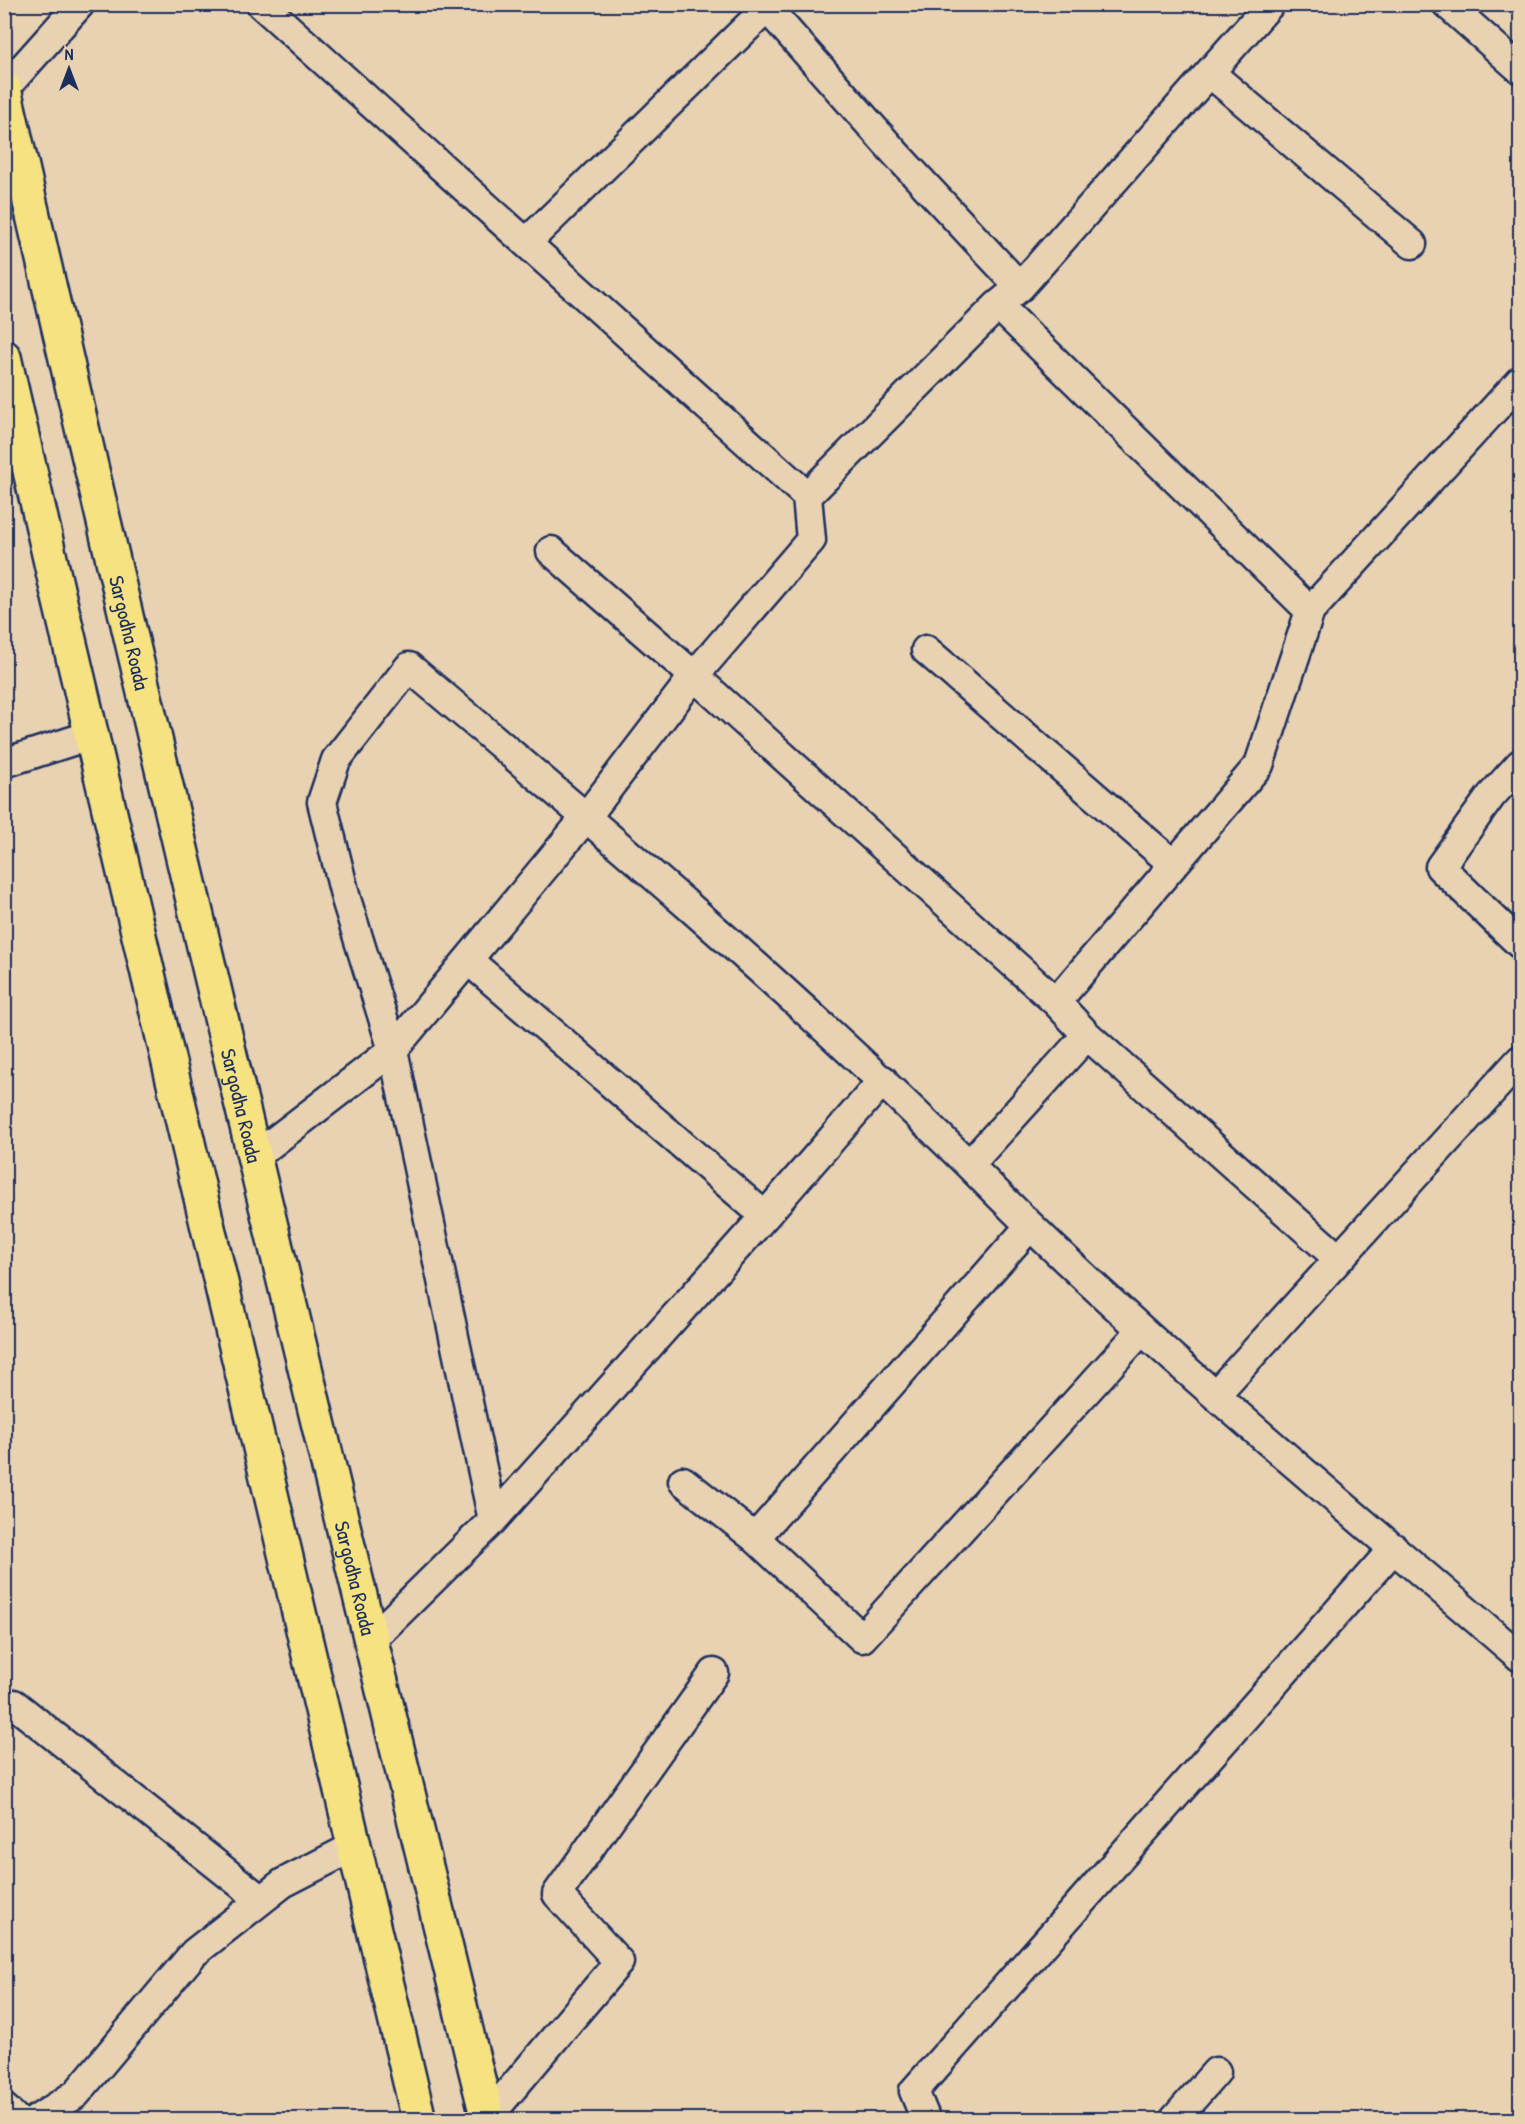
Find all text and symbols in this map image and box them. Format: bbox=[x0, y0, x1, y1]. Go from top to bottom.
north arrow bbox=[39, 39, 99, 99]
text: N bbox=[65, 43, 74, 65]
street label: Sargodha Roada bbox=[102, 573, 157, 693]
street label: Sargodha Roada bbox=[214, 1045, 270, 1166]
street label: Sargodha Roada bbox=[328, 1518, 384, 1638]

